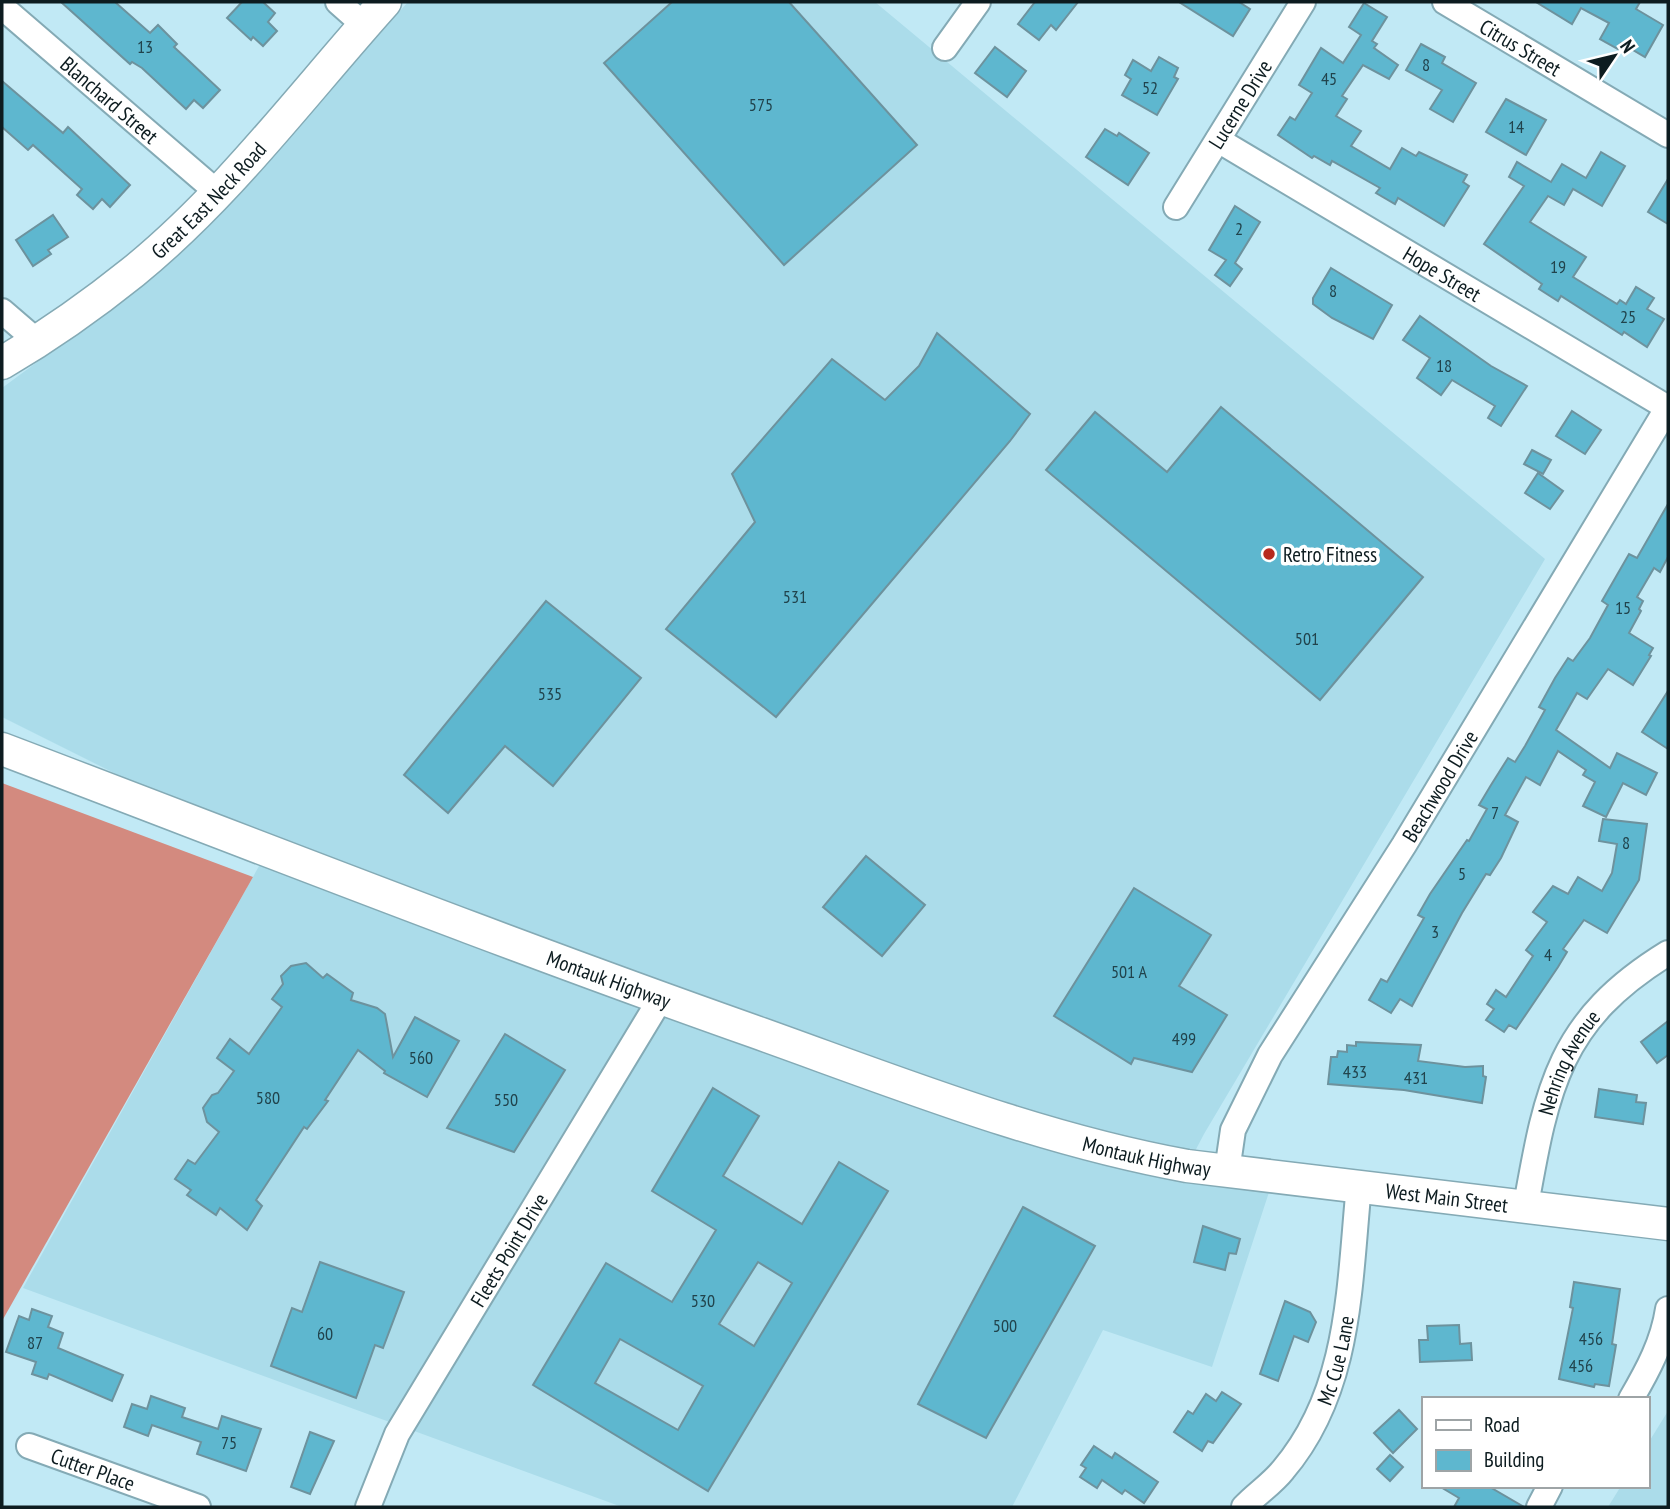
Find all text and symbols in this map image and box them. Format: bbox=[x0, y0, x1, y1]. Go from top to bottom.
street label: Citrus Street bbox=[1475, 12, 1566, 82]
north arrow bbox=[1579, 21, 1649, 91]
house number: 13 bbox=[137, 35, 153, 58]
text: N bbox=[1615, 35, 1641, 57]
street label: Blanchard Street bbox=[55, 50, 164, 149]
house number: 8 bbox=[1422, 53, 1430, 76]
street label: Lucerne Drive bbox=[1202, 55, 1277, 154]
house number: 45 bbox=[1321, 67, 1337, 90]
house number: 52 bbox=[1142, 76, 1158, 99]
house number: 575 bbox=[749, 93, 773, 116]
house number: 14 bbox=[1508, 115, 1524, 138]
street label: Great East Neck Road bbox=[145, 136, 272, 264]
house number: 2 bbox=[1235, 217, 1243, 240]
street label: Hope Street bbox=[1398, 240, 1486, 307]
house number: 19 bbox=[1550, 255, 1566, 278]
house number: 8 bbox=[1329, 279, 1337, 302]
house number: 25 bbox=[1620, 305, 1636, 328]
house number: 18 bbox=[1436, 354, 1452, 377]
place label: Retro Fitness bbox=[1283, 541, 1377, 568]
marker: Retro Fitness bbox=[1261, 546, 1277, 562]
house number: 531 bbox=[783, 585, 807, 608]
house number: 15 bbox=[1615, 596, 1631, 619]
house number: 501 bbox=[1295, 627, 1319, 650]
house number: 535 bbox=[538, 682, 562, 705]
street label: Beachwood Drive bbox=[1395, 725, 1484, 847]
house number: 7 bbox=[1491, 801, 1499, 824]
house number: 8 bbox=[1622, 831, 1630, 854]
house number: 5 bbox=[1458, 862, 1466, 885]
house number: 3 bbox=[1431, 920, 1439, 943]
house number: 4 bbox=[1544, 943, 1552, 966]
street label: Montauk Highway bbox=[543, 944, 675, 1014]
house number: 501 A bbox=[1111, 960, 1148, 983]
street label: Nehring Avenue bbox=[1531, 1004, 1606, 1118]
house number: 499 bbox=[1172, 1027, 1196, 1050]
house number: 560 bbox=[409, 1046, 433, 1069]
house number: 433 bbox=[1343, 1060, 1367, 1083]
house number: 431 bbox=[1404, 1066, 1428, 1089]
house number: 580 bbox=[256, 1086, 280, 1109]
house number: 550 bbox=[494, 1088, 518, 1111]
street label: Montauk Highway bbox=[1080, 1130, 1212, 1182]
street label: West Main Street bbox=[1384, 1177, 1510, 1218]
street label: Fleets Point Drive bbox=[464, 1188, 553, 1312]
house number: 530 bbox=[691, 1289, 715, 1312]
house number: 500 bbox=[993, 1314, 1017, 1337]
street label: Mc Cue Lane bbox=[1310, 1314, 1359, 1409]
house number: 60 bbox=[317, 1322, 333, 1345]
house number: 456 bbox=[1579, 1327, 1603, 1350]
house number: 87 bbox=[27, 1331, 43, 1354]
house number: 456 bbox=[1569, 1354, 1593, 1377]
legend bbox=[1422, 1397, 1649, 1488]
text: Road bbox=[1484, 1411, 1520, 1438]
house number: 75 bbox=[221, 1431, 237, 1454]
street label: Cutter Place bbox=[47, 1442, 139, 1497]
text: Building bbox=[1484, 1446, 1544, 1473]

